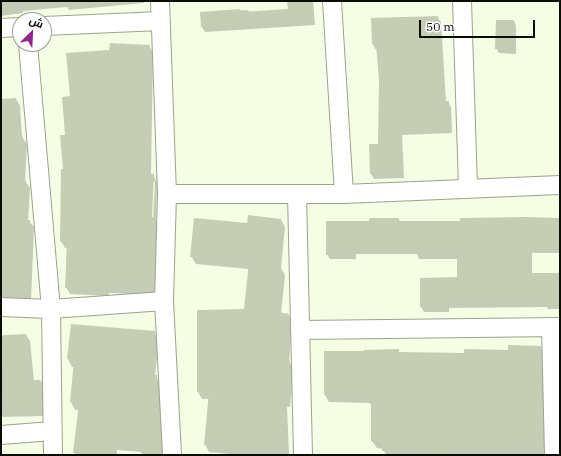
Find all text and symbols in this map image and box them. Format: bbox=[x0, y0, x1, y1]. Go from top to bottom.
north arrow bbox=[12, 12, 52, 52]
scale bar bbox=[421, 12, 537, 38]
text: ش bbox=[27, 13, 46, 31]
text: 50 m bbox=[426, 19, 455, 34]

